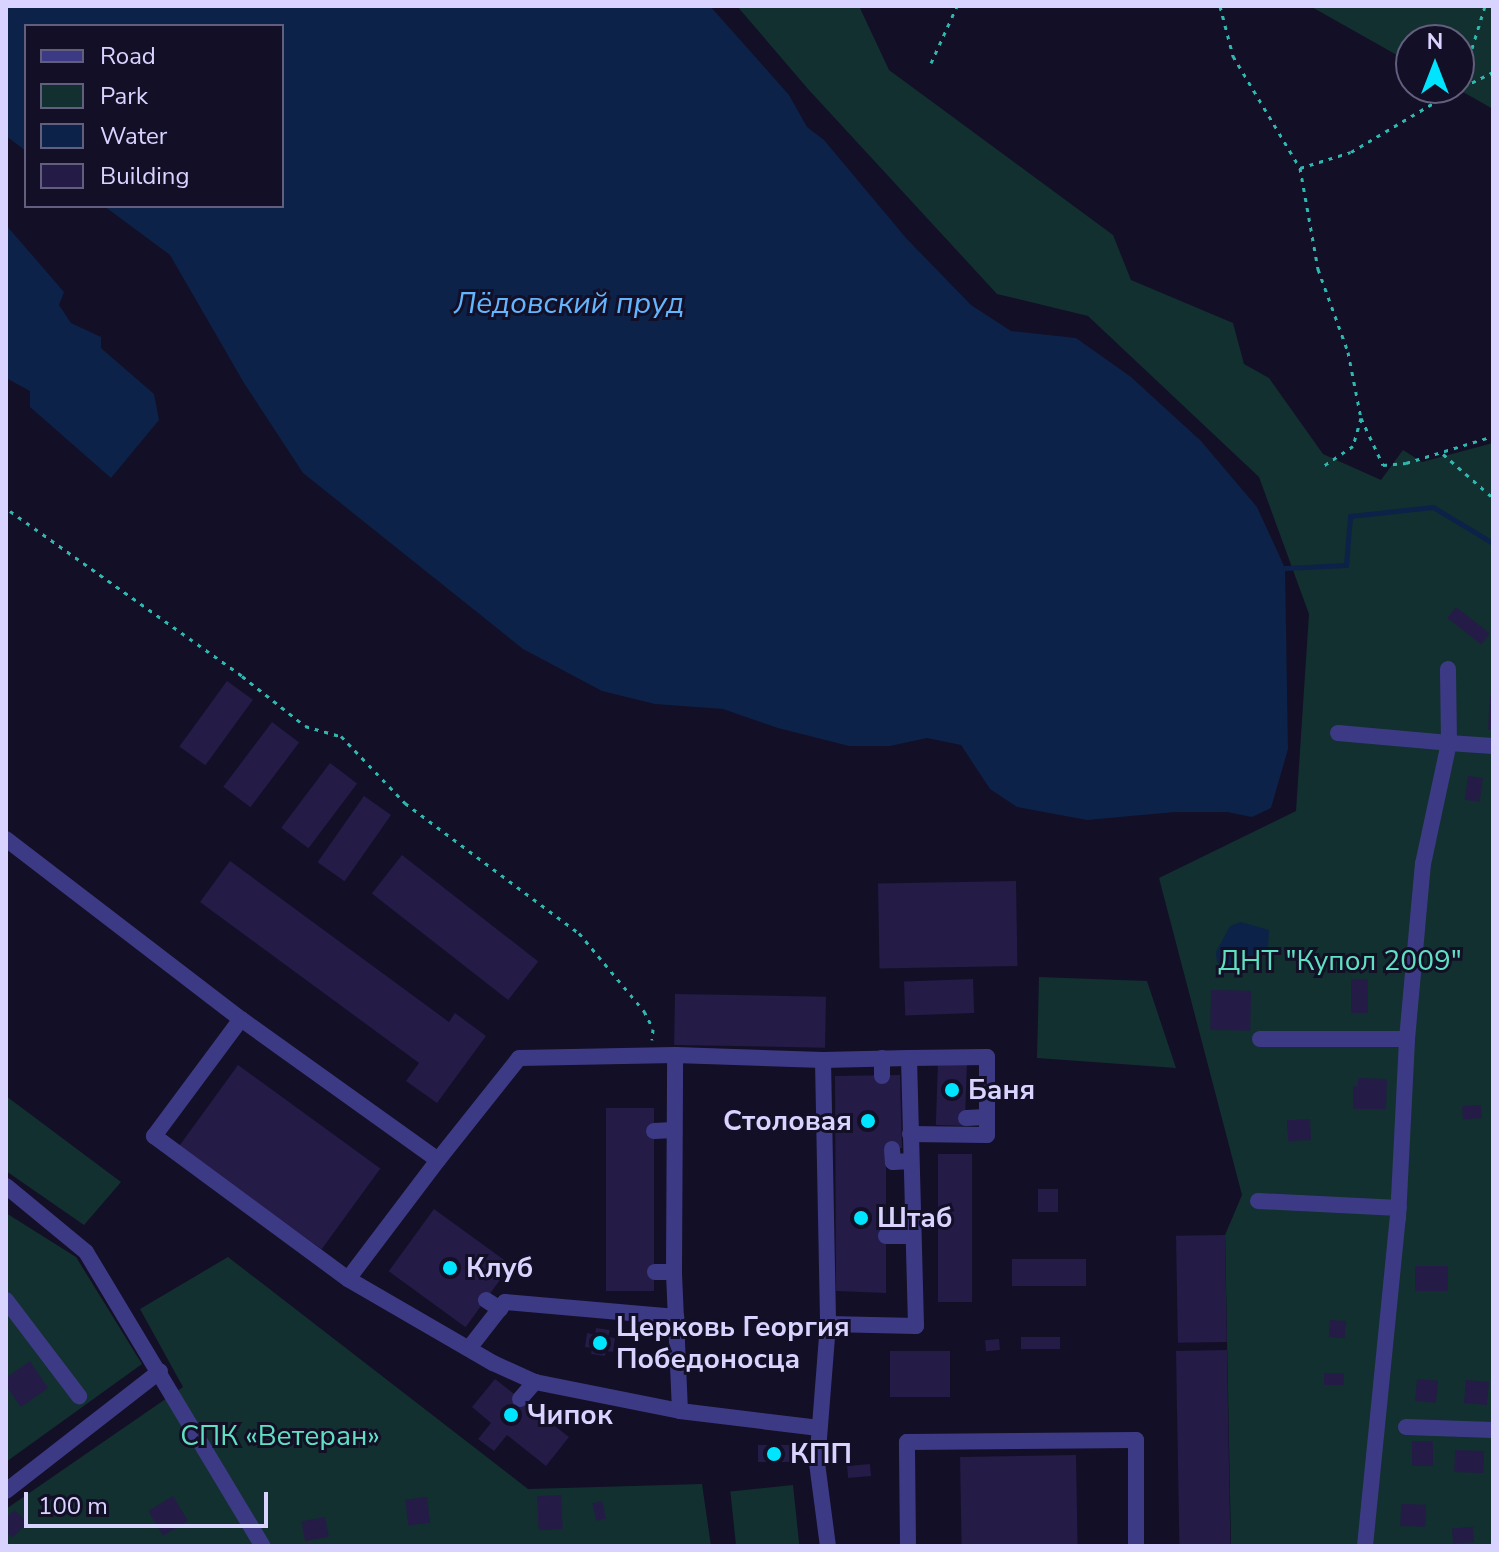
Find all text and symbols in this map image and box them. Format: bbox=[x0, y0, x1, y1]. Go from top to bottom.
legend bbox=[24, 24, 284, 208]
north arrow bbox=[1395, 24, 1475, 104]
text: N bbox=[1427, 27, 1443, 57]
text: Road bbox=[100, 40, 156, 72]
text: Park bbox=[100, 80, 148, 112]
text: Water bbox=[100, 120, 167, 152]
text: Building bbox=[100, 160, 190, 192]
water label: Лёдовский пруд bbox=[454, 286, 684, 322]
park label: ДНТ "Купол 2009" bbox=[1218, 944, 1462, 978]
place label: Баня bbox=[968, 1073, 1035, 1107]
marker: Баня bbox=[943, 1081, 961, 1099]
place label: Столовая bbox=[723, 1104, 852, 1138]
marker: Столовая bbox=[859, 1112, 877, 1130]
place label: Штаб bbox=[877, 1201, 952, 1235]
marker: Штаб bbox=[852, 1209, 870, 1227]
place label: Клуб bbox=[466, 1251, 533, 1285]
marker: Клуб bbox=[441, 1259, 459, 1277]
place label: Церковь Георгия Победоносца bbox=[616, 1310, 850, 1376]
marker: Церковь Георгия Победоносца bbox=[591, 1334, 609, 1352]
place label: Чипок bbox=[527, 1398, 613, 1432]
marker: Чипок bbox=[502, 1406, 520, 1424]
park label: СПК «Ветеран» bbox=[180, 1419, 380, 1453]
place label: КПП bbox=[790, 1437, 852, 1471]
marker: КПП bbox=[765, 1445, 783, 1463]
scale bar bbox=[28, 1476, 272, 1526]
text: 100 m bbox=[38, 1490, 108, 1522]

